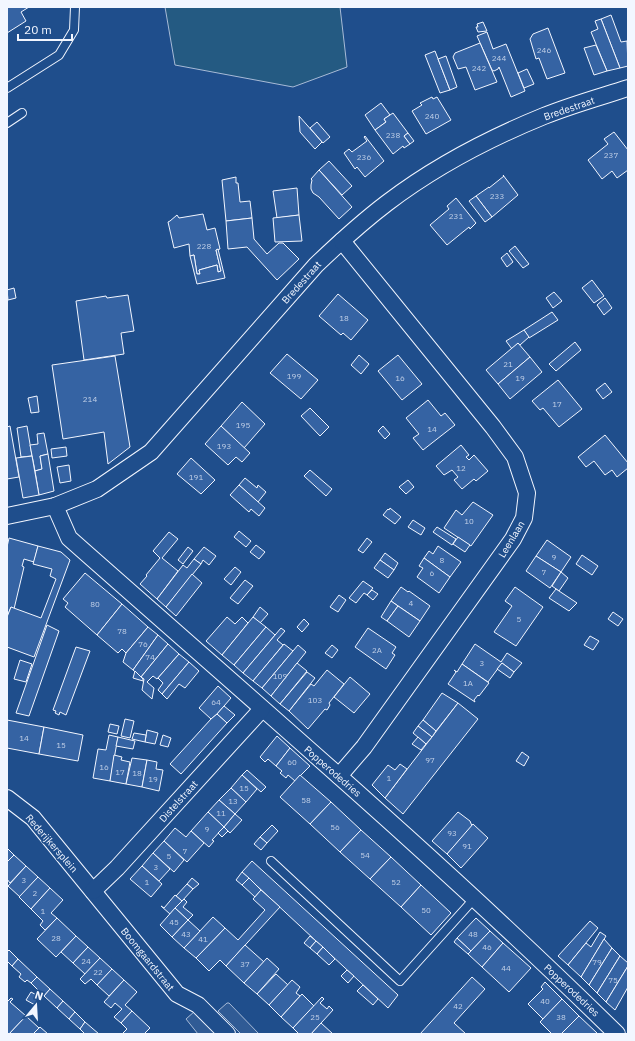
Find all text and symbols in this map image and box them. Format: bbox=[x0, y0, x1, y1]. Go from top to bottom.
scale bar bbox=[18, 16, 72, 42]
text: 20 m bbox=[24, 22, 52, 37]
house number: 246 bbox=[537, 45, 551, 55]
house number: 244 bbox=[492, 53, 506, 63]
house number: 242 bbox=[472, 63, 486, 73]
street label: Bredestraat bbox=[542, 94, 597, 123]
house number: 240 bbox=[425, 111, 439, 121]
house number: 238 bbox=[386, 130, 400, 140]
house number: 237 bbox=[604, 150, 618, 160]
house number: 236 bbox=[357, 152, 371, 162]
house number: 233 bbox=[490, 191, 504, 201]
house number: 231 bbox=[449, 211, 463, 221]
house number: 228 bbox=[197, 241, 211, 251]
street label: Bredestraat bbox=[279, 258, 324, 306]
house number: 18 bbox=[339, 313, 349, 323]
house number: 21 bbox=[503, 359, 513, 369]
house number: 199 bbox=[287, 371, 301, 381]
house number: 16 bbox=[395, 373, 405, 383]
house number: 19 bbox=[515, 373, 525, 383]
house number: 214 bbox=[83, 394, 97, 404]
house number: 17 bbox=[552, 399, 562, 409]
house number: 195 bbox=[236, 420, 250, 430]
house number: 14 bbox=[427, 424, 437, 434]
house number: 193 bbox=[217, 441, 231, 451]
house number: 12 bbox=[456, 463, 466, 473]
house number: 191 bbox=[189, 472, 203, 482]
house number: 10 bbox=[464, 516, 474, 526]
street label: Leenlaan bbox=[495, 518, 527, 560]
house number: 9 bbox=[552, 552, 557, 562]
house number: 8 bbox=[440, 555, 445, 565]
house number: 7 bbox=[542, 567, 547, 577]
house number: 6 bbox=[430, 568, 435, 578]
house number: 4 bbox=[409, 598, 414, 608]
house number: 80 bbox=[90, 599, 100, 609]
house number: 5 bbox=[517, 614, 522, 624]
house number: 78 bbox=[117, 626, 127, 636]
house number: 76 bbox=[138, 639, 148, 649]
house number: 2A bbox=[372, 645, 382, 655]
house number: 74 bbox=[145, 652, 155, 662]
house number: 3 bbox=[480, 658, 485, 668]
house number: 109 bbox=[273, 671, 287, 681]
house number: 1A bbox=[463, 678, 473, 688]
house number: 103 bbox=[308, 695, 322, 705]
house number: 64 bbox=[211, 697, 221, 707]
house number: 14 bbox=[19, 733, 29, 743]
house number: 15 bbox=[56, 740, 66, 750]
street label: Popperodedries bbox=[301, 743, 364, 800]
house number: 97 bbox=[425, 755, 435, 765]
house number: 60 bbox=[287, 757, 297, 767]
house number: 16 bbox=[99, 762, 109, 772]
house number: 17 bbox=[115, 767, 125, 777]
house number: 18 bbox=[132, 768, 142, 778]
house number: 1 bbox=[387, 773, 392, 783]
house number: 19 bbox=[148, 774, 158, 784]
street label: Distelstraat bbox=[156, 777, 201, 825]
house number: 15 bbox=[239, 783, 249, 793]
house number: 58 bbox=[301, 795, 311, 805]
house number: 13 bbox=[228, 796, 238, 806]
house number: 11 bbox=[216, 808, 226, 818]
street label: Rederijkersplein bbox=[23, 812, 80, 875]
house number: 56 bbox=[330, 822, 340, 832]
house number: 9 bbox=[205, 824, 210, 834]
house number: 93 bbox=[447, 828, 457, 838]
house number: 91 bbox=[462, 841, 472, 851]
house number: 7 bbox=[183, 846, 188, 856]
house number: 54 bbox=[360, 850, 370, 860]
house number: 5 bbox=[167, 851, 172, 861]
house number: 3 bbox=[154, 862, 159, 872]
house number: 3 bbox=[22, 875, 27, 885]
house number: 1 bbox=[145, 877, 150, 887]
house number: 52 bbox=[391, 877, 401, 887]
house number: 2 bbox=[33, 888, 38, 898]
house number: 50 bbox=[421, 905, 431, 915]
house number: 1 bbox=[41, 906, 46, 916]
house number: 45 bbox=[169, 917, 179, 927]
street label: Boomgaardstraat bbox=[118, 925, 177, 994]
house number: 43 bbox=[181, 929, 191, 939]
house number: 48 bbox=[468, 929, 478, 939]
house number: 28 bbox=[51, 933, 61, 943]
house number: 41 bbox=[198, 934, 208, 944]
house number: 46 bbox=[482, 942, 492, 952]
house number: 24 bbox=[81, 956, 91, 966]
house number: 79 bbox=[592, 957, 602, 967]
house number: 37 bbox=[240, 959, 250, 969]
street label: Popperodedries bbox=[541, 961, 602, 1020]
house number: 44 bbox=[501, 963, 511, 973]
house number: 22 bbox=[93, 967, 103, 977]
house number: 75 bbox=[608, 975, 618, 985]
north arrow bbox=[16, 985, 56, 1025]
text: N bbox=[33, 988, 45, 1003]
house number: 40 bbox=[540, 996, 550, 1006]
house number: 42 bbox=[453, 1001, 463, 1011]
house number: 25 bbox=[310, 1012, 320, 1022]
house number: 38 bbox=[556, 1012, 566, 1022]

